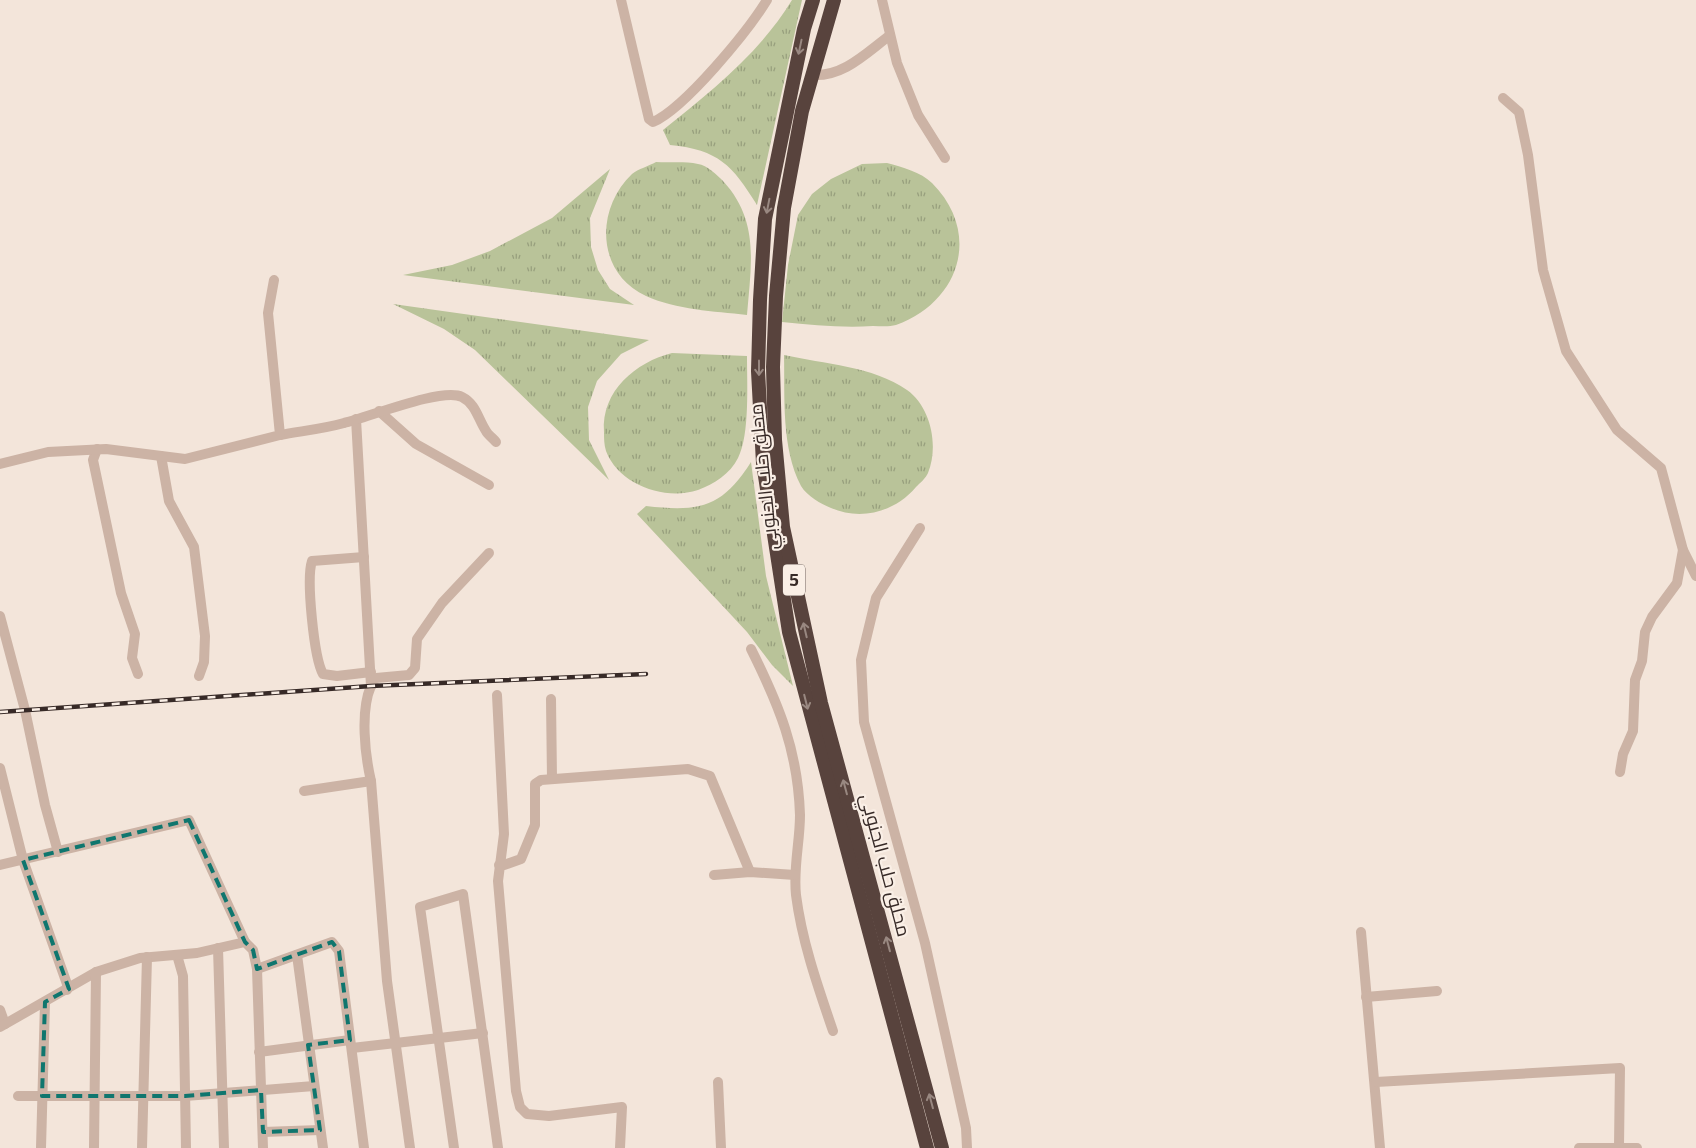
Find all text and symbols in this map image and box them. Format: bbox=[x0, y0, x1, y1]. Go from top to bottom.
one-way arrow bbox=[795, 39, 804, 55]
one-way arrow bbox=[763, 198, 772, 214]
one-way arrow bbox=[754, 360, 764, 376]
street label: محلق حلب الجنوبي bbox=[740, 402, 786, 552]
road number: 5 bbox=[783, 564, 805, 596]
one-way arrow bbox=[800, 622, 809, 638]
one-way arrow bbox=[802, 693, 812, 709]
one-way arrow bbox=[839, 780, 849, 796]
street label: محلق حلب الجنوبي bbox=[852, 790, 920, 940]
one-way arrow bbox=[883, 936, 892, 952]
one-way arrow bbox=[926, 1093, 935, 1109]

